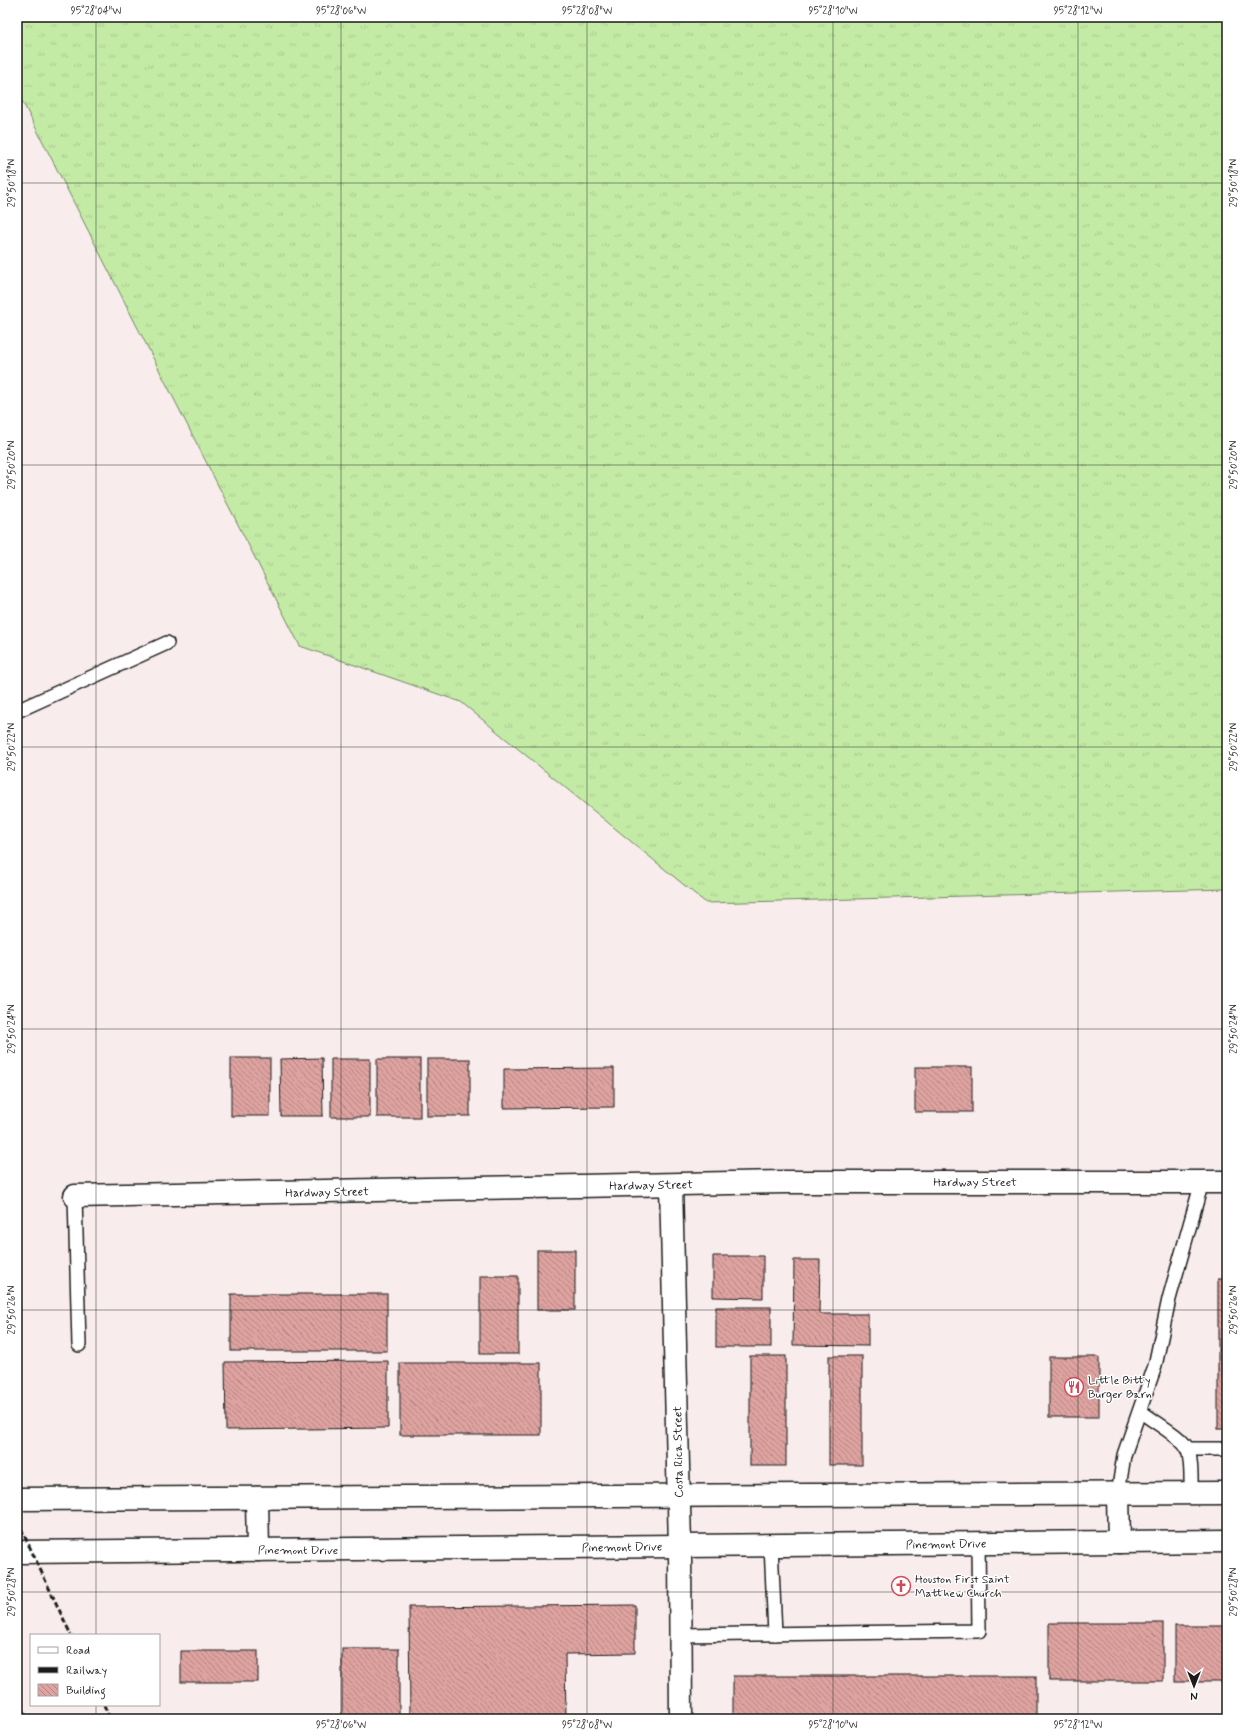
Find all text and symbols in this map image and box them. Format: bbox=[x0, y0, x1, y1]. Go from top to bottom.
text: 95°28'04"W bbox=[71, 4, 121, 18]
text: 95°28'06"W bbox=[316, 4, 366, 18]
text: 95°28'08"W bbox=[562, 4, 612, 18]
text: 95°28'10"W bbox=[808, 4, 858, 18]
text: 95°28'12"W bbox=[1054, 4, 1102, 18]
text: 29°50'18"N bbox=[5, 159, 19, 207]
text: 29°50'18"N bbox=[1227, 159, 1241, 207]
text: 29°50'20"N bbox=[5, 440, 19, 490]
text: 29°50'20"N bbox=[1227, 440, 1241, 490]
text: 29°50'22"N bbox=[5, 722, 19, 771]
text: 29°50'22"N bbox=[1227, 722, 1241, 771]
text: 29°50'24"N bbox=[5, 1004, 19, 1054]
text: 29°50'24"N bbox=[1227, 1004, 1241, 1054]
street label: Hardway Street bbox=[933, 1175, 1017, 1191]
street label: Hardway Street bbox=[609, 1177, 693, 1195]
street label: Hardway Street bbox=[285, 1184, 369, 1202]
text: 29°50'26"N bbox=[5, 1285, 19, 1334]
text: 29°50'26"N bbox=[1227, 1285, 1241, 1334]
place label: Little Bitty Burger Barn bbox=[1088, 1373, 1152, 1403]
restaurant icon: Little Bitty Burger Barn bbox=[1063, 1376, 1085, 1398]
street label: Costa Rica Street bbox=[670, 1406, 688, 1498]
street label: Pinemont Drive bbox=[906, 1536, 986, 1554]
street label: Pinemont Drive bbox=[582, 1539, 662, 1557]
street label: Pinemont Drive bbox=[258, 1543, 338, 1559]
text: 29°50'28"N bbox=[5, 1567, 19, 1616]
text: 29°50'28"N bbox=[1227, 1567, 1241, 1616]
place label: Houston First Saint Matthew Church bbox=[915, 1572, 1010, 1602]
church icon: Houston First Saint Matthew Church bbox=[890, 1575, 912, 1597]
legend bbox=[30, 1634, 160, 1706]
text: Road bbox=[66, 1643, 90, 1659]
text: Railway bbox=[66, 1663, 108, 1679]
north arrow bbox=[1174, 1666, 1214, 1706]
text: Building bbox=[66, 1683, 106, 1700]
text: N bbox=[1190, 1688, 1198, 1702]
text: 95°28'06"W bbox=[316, 1718, 366, 1732]
text: 95°28'08"W bbox=[562, 1718, 612, 1732]
text: 95°28'10"W bbox=[808, 1718, 858, 1732]
text: 95°28'12"W bbox=[1054, 1718, 1102, 1732]

